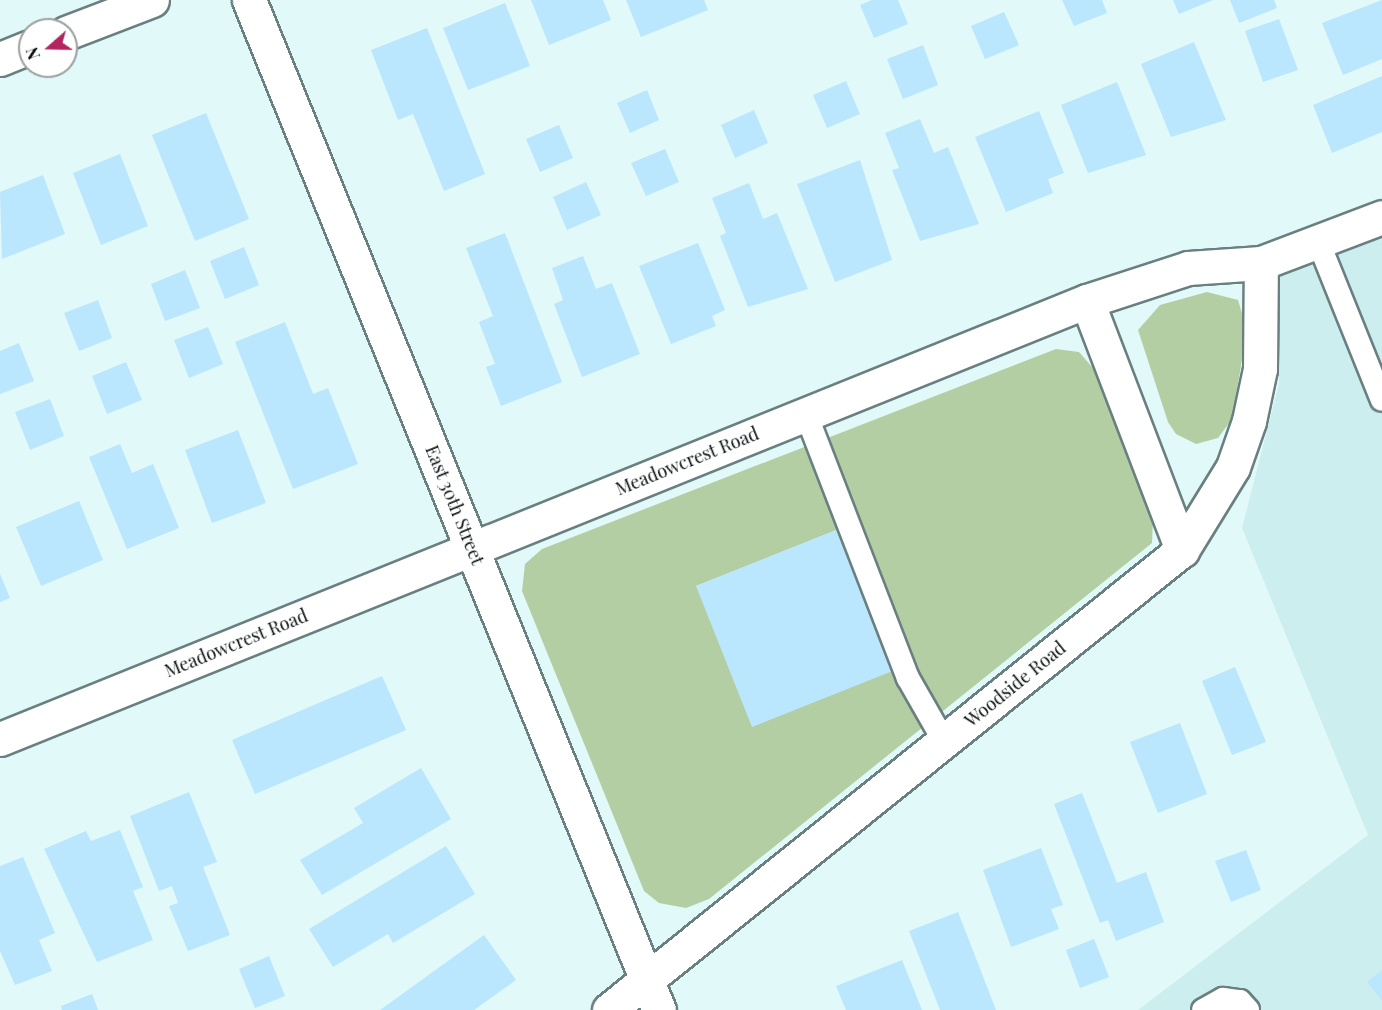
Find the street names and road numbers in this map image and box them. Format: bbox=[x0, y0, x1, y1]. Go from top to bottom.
street label: Meadowcrest Road bbox=[612, 422, 762, 500]
street label: East 30th Street bbox=[421, 442, 489, 568]
street label: Meadowcrest Road bbox=[161, 604, 311, 682]
street label: Woodside Road bbox=[960, 637, 1070, 731]

